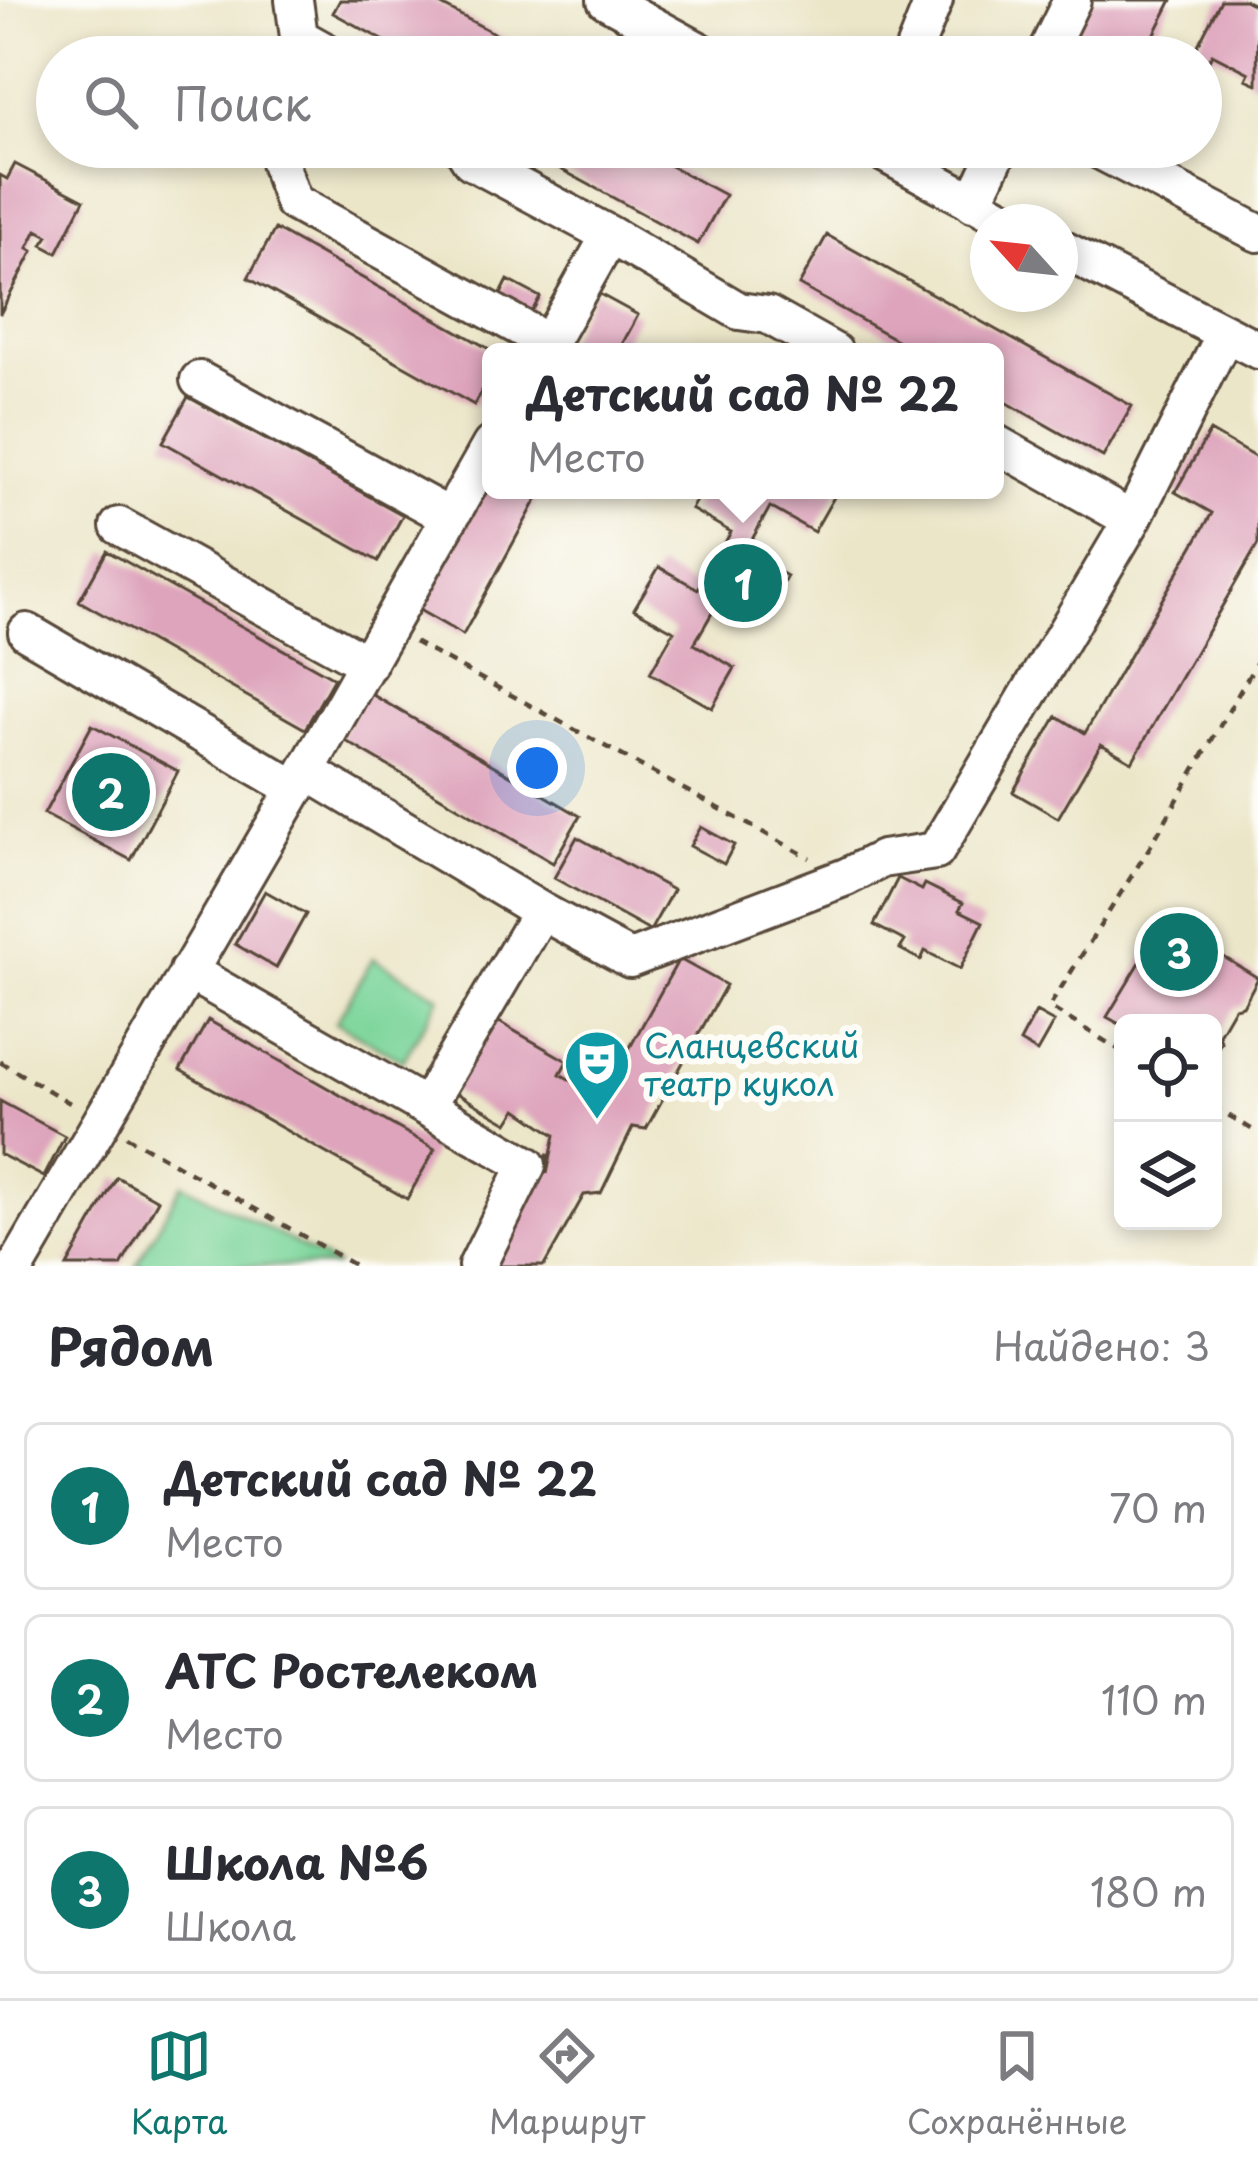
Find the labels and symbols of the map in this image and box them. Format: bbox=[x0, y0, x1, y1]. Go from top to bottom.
north arrow bbox=[970, 204, 1078, 312]
pin: 1 bbox=[704, 538, 782, 628]
your location bbox=[507, 738, 567, 798]
pin: 2 bbox=[72, 747, 150, 837]
pin: 3 bbox=[1140, 907, 1218, 997]
place label: Сланцевский театр кукол bbox=[644, 1019, 859, 1107]
theatre icon: Сланцевский театр кукол bbox=[562, 1028, 632, 1122]

